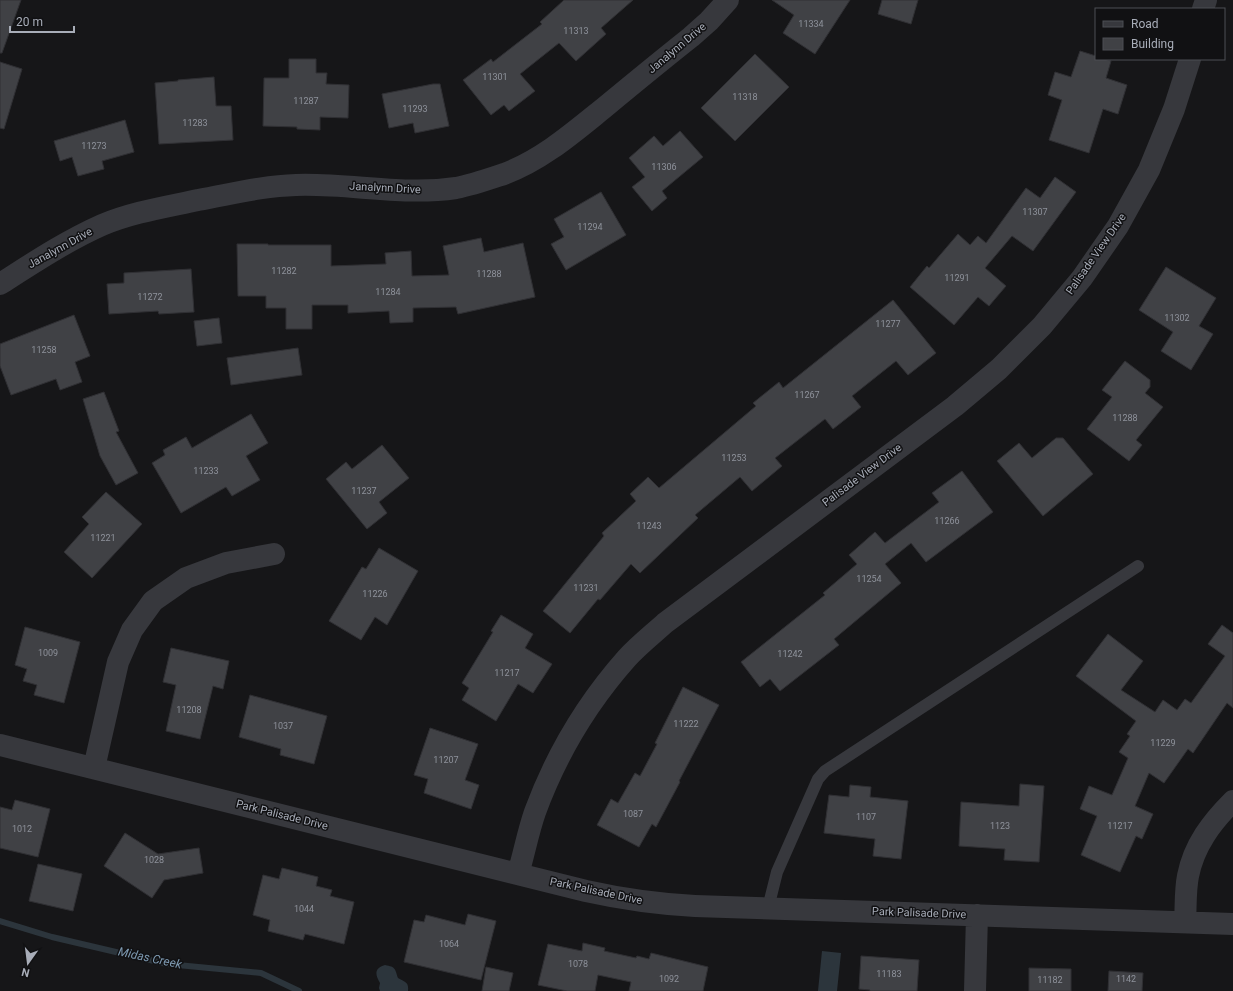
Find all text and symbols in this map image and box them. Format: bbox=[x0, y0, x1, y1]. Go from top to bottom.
scale bar bbox=[10, 8, 74, 34]
legend bbox=[1095, 8, 1225, 60]
text: 20 m bbox=[16, 15, 43, 29]
text: Road bbox=[1131, 17, 1159, 31]
house number: 11334 bbox=[798, 19, 824, 29]
street label: Janalynn Drive bbox=[645, 20, 709, 76]
house number: 11313 bbox=[563, 26, 589, 36]
text: Building bbox=[1131, 37, 1174, 51]
house number: 11301 bbox=[482, 72, 508, 82]
house number: 11318 bbox=[732, 92, 758, 102]
house number: 11287 bbox=[293, 96, 319, 106]
house number: 11293 bbox=[402, 104, 428, 114]
house number: 11283 bbox=[182, 118, 208, 128]
house number: 11273 bbox=[81, 141, 107, 151]
house number: 11306 bbox=[651, 162, 677, 172]
street label: Janalynn Drive bbox=[349, 180, 421, 196]
house number: 11307 bbox=[1022, 207, 1048, 217]
street label: Palisade View Drive bbox=[1063, 211, 1129, 297]
house number: 11294 bbox=[577, 222, 603, 232]
street label: Janalynn Drive bbox=[26, 225, 95, 271]
house number: 11282 bbox=[271, 266, 297, 276]
house number: 11288 bbox=[476, 269, 502, 279]
house number: 11291 bbox=[944, 273, 970, 283]
house number: 11284 bbox=[375, 287, 401, 297]
house number: 11272 bbox=[137, 292, 163, 302]
house number: 11302 bbox=[1164, 313, 1190, 323]
house number: 11277 bbox=[875, 319, 901, 329]
house number: 11258 bbox=[31, 345, 57, 355]
house number: 11267 bbox=[794, 390, 820, 400]
house number: 11288 bbox=[1112, 413, 1138, 423]
street label: Palisade View Drive bbox=[820, 441, 904, 509]
house number: 11253 bbox=[721, 453, 747, 463]
house number: 11233 bbox=[193, 466, 219, 476]
house number: 11237 bbox=[351, 486, 377, 496]
house number: 11266 bbox=[934, 516, 960, 526]
house number: 11243 bbox=[636, 521, 662, 531]
house number: 11221 bbox=[90, 533, 116, 543]
house number: 11254 bbox=[856, 574, 882, 584]
house number: 11231 bbox=[573, 583, 599, 593]
house number: 11226 bbox=[362, 589, 388, 599]
house number: 1009 bbox=[38, 648, 58, 658]
house number: 11242 bbox=[777, 649, 803, 659]
house number: 11217 bbox=[494, 668, 520, 678]
house number: 11208 bbox=[176, 705, 202, 715]
house number: 11222 bbox=[673, 719, 699, 729]
house number: 1037 bbox=[273, 721, 293, 731]
house number: 11229 bbox=[1150, 738, 1176, 748]
house number: 11207 bbox=[433, 755, 459, 765]
street label: Park Palisade Drive bbox=[235, 797, 329, 833]
house number: 1087 bbox=[623, 809, 643, 819]
house number: 1107 bbox=[856, 812, 876, 822]
house number: 1123 bbox=[990, 821, 1010, 831]
house number: 11217 bbox=[1107, 821, 1133, 831]
house number: 1012 bbox=[12, 824, 32, 834]
house number: 1028 bbox=[144, 855, 164, 865]
street label: Park Palisade Drive bbox=[549, 875, 644, 907]
house number: 1044 bbox=[294, 904, 314, 914]
street label: Park Palisade Drive bbox=[872, 905, 966, 921]
house number: 1064 bbox=[439, 939, 459, 949]
north arrow bbox=[8, 943, 48, 983]
water label: Midas Creek bbox=[117, 944, 184, 972]
house number: 1078 bbox=[568, 959, 588, 969]
text: N bbox=[20, 965, 31, 979]
house number: 11183 bbox=[876, 969, 902, 979]
house number: 1092 bbox=[659, 974, 679, 984]
house number: 1142 bbox=[1116, 974, 1136, 984]
house number: 11182 bbox=[1037, 975, 1063, 985]

